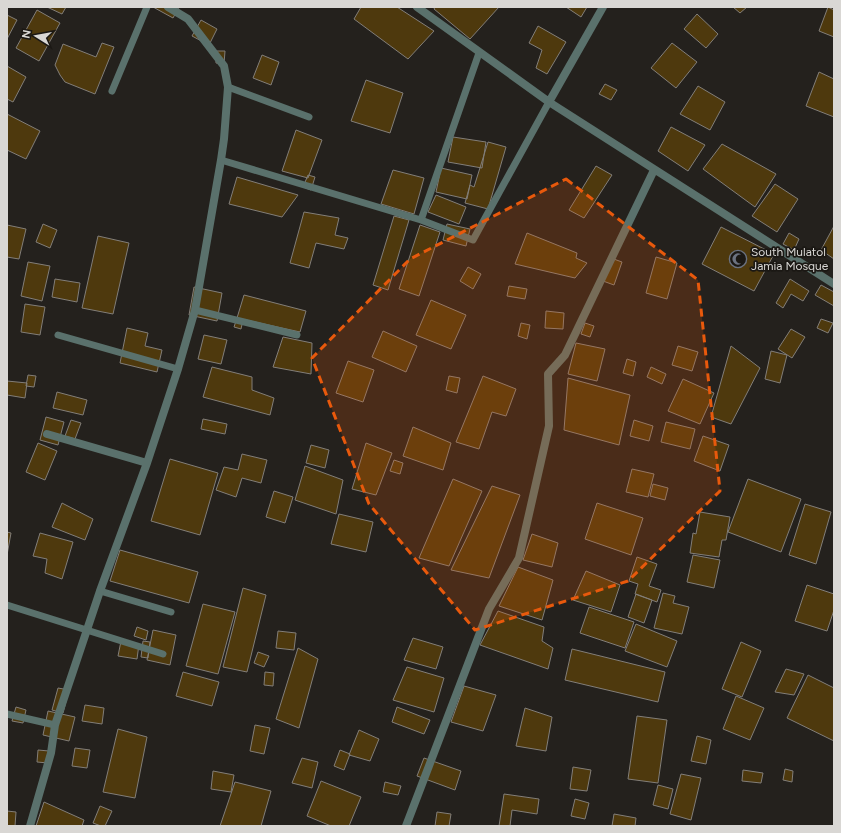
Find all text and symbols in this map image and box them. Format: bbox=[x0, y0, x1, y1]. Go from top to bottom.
north arrow bbox=[16, 16, 56, 56]
text: N bbox=[19, 29, 34, 40]
place label: South Mulatol Jamia Mosque bbox=[751, 245, 829, 273]
mosque icon: South Mulatol Jamia Mosque bbox=[728, 249, 748, 269]

